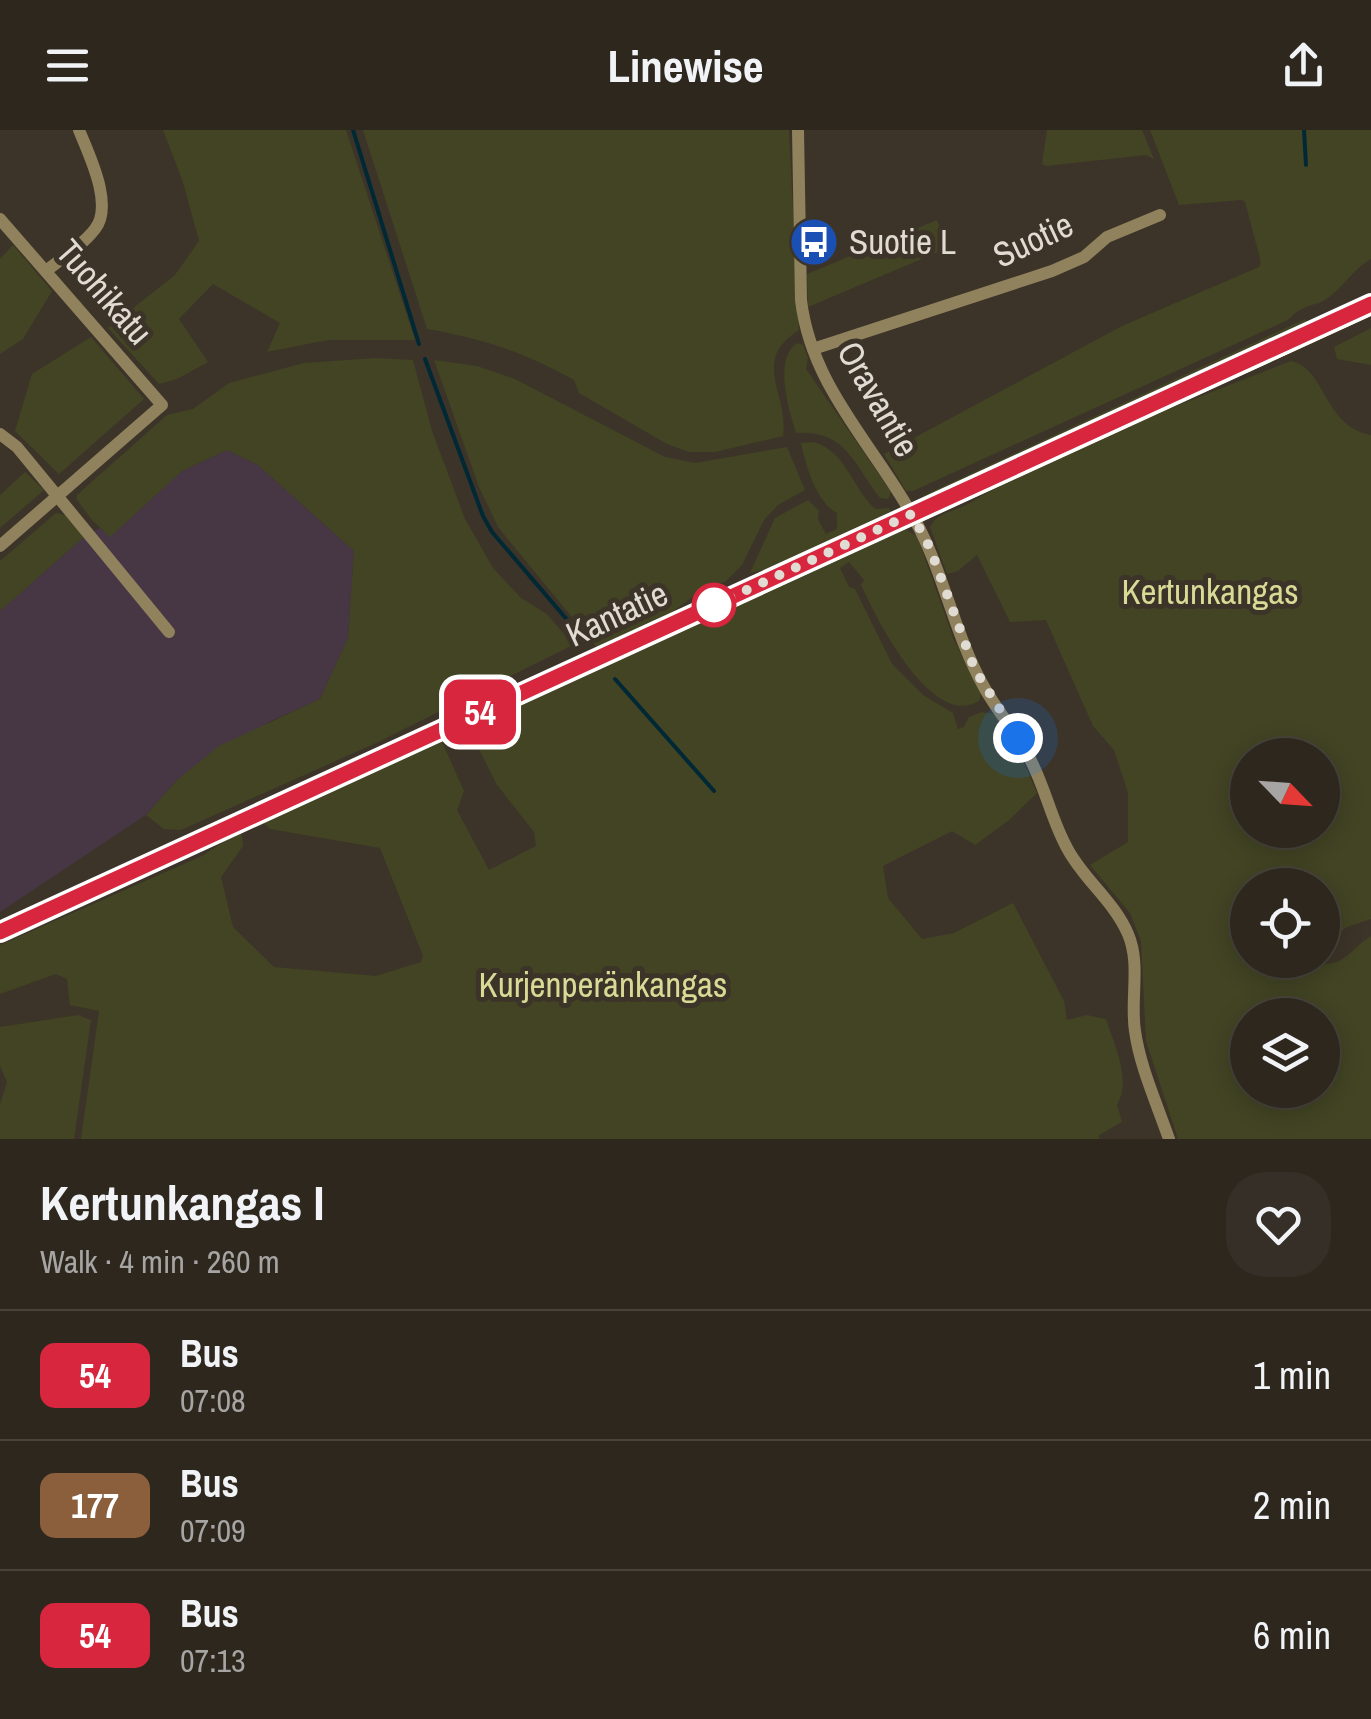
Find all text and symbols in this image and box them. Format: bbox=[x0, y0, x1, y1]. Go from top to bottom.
text: Linewise bbox=[608, 35, 763, 96]
icon: menu bbox=[40, 38, 95, 93]
icon: share bbox=[1276, 38, 1331, 93]
street label: Suotie bbox=[985, 201, 1080, 278]
bus stop icon: Suotie L bbox=[788, 216, 840, 268]
place label: Suotie L bbox=[849, 218, 956, 265]
street label: Tuohikatu bbox=[46, 229, 163, 354]
street label: Oravantie bbox=[827, 332, 930, 465]
park label: Kertunkangas bbox=[1121, 568, 1299, 615]
street label: Kantatie bbox=[558, 570, 675, 657]
unlabelled marker bbox=[693, 584, 735, 626]
line badge: 54 bbox=[435, 680, 525, 744]
text: 54 bbox=[464, 689, 496, 736]
your location bbox=[993, 713, 1043, 763]
north arrow bbox=[1230, 738, 1340, 848]
map controls bbox=[1230, 738, 1340, 1108]
button: locate bbox=[1230, 868, 1340, 978]
park label: Kurjenperänkangas bbox=[479, 961, 727, 1008]
button: layers bbox=[1230, 998, 1340, 1108]
text: Kertunkangas I bbox=[40, 1170, 324, 1235]
button: heart bbox=[1226, 1172, 1331, 1277]
text: Walk · 4 min · 260 m bbox=[40, 1240, 280, 1283]
text: Bus bbox=[180, 1328, 239, 1379]
text: 1 min bbox=[1253, 1350, 1331, 1401]
text: 54 bbox=[79, 1352, 111, 1399]
text: 07:08 bbox=[180, 1379, 246, 1422]
text: Bus bbox=[180, 1458, 239, 1509]
text: 2 min bbox=[1253, 1480, 1331, 1531]
text: 177 bbox=[71, 1482, 119, 1529]
text: 07:09 bbox=[180, 1509, 246, 1552]
text: Bus bbox=[180, 1588, 239, 1639]
text: 6 min bbox=[1253, 1610, 1331, 1661]
text: 54 bbox=[79, 1612, 111, 1659]
text: 07:13 bbox=[180, 1639, 246, 1682]

